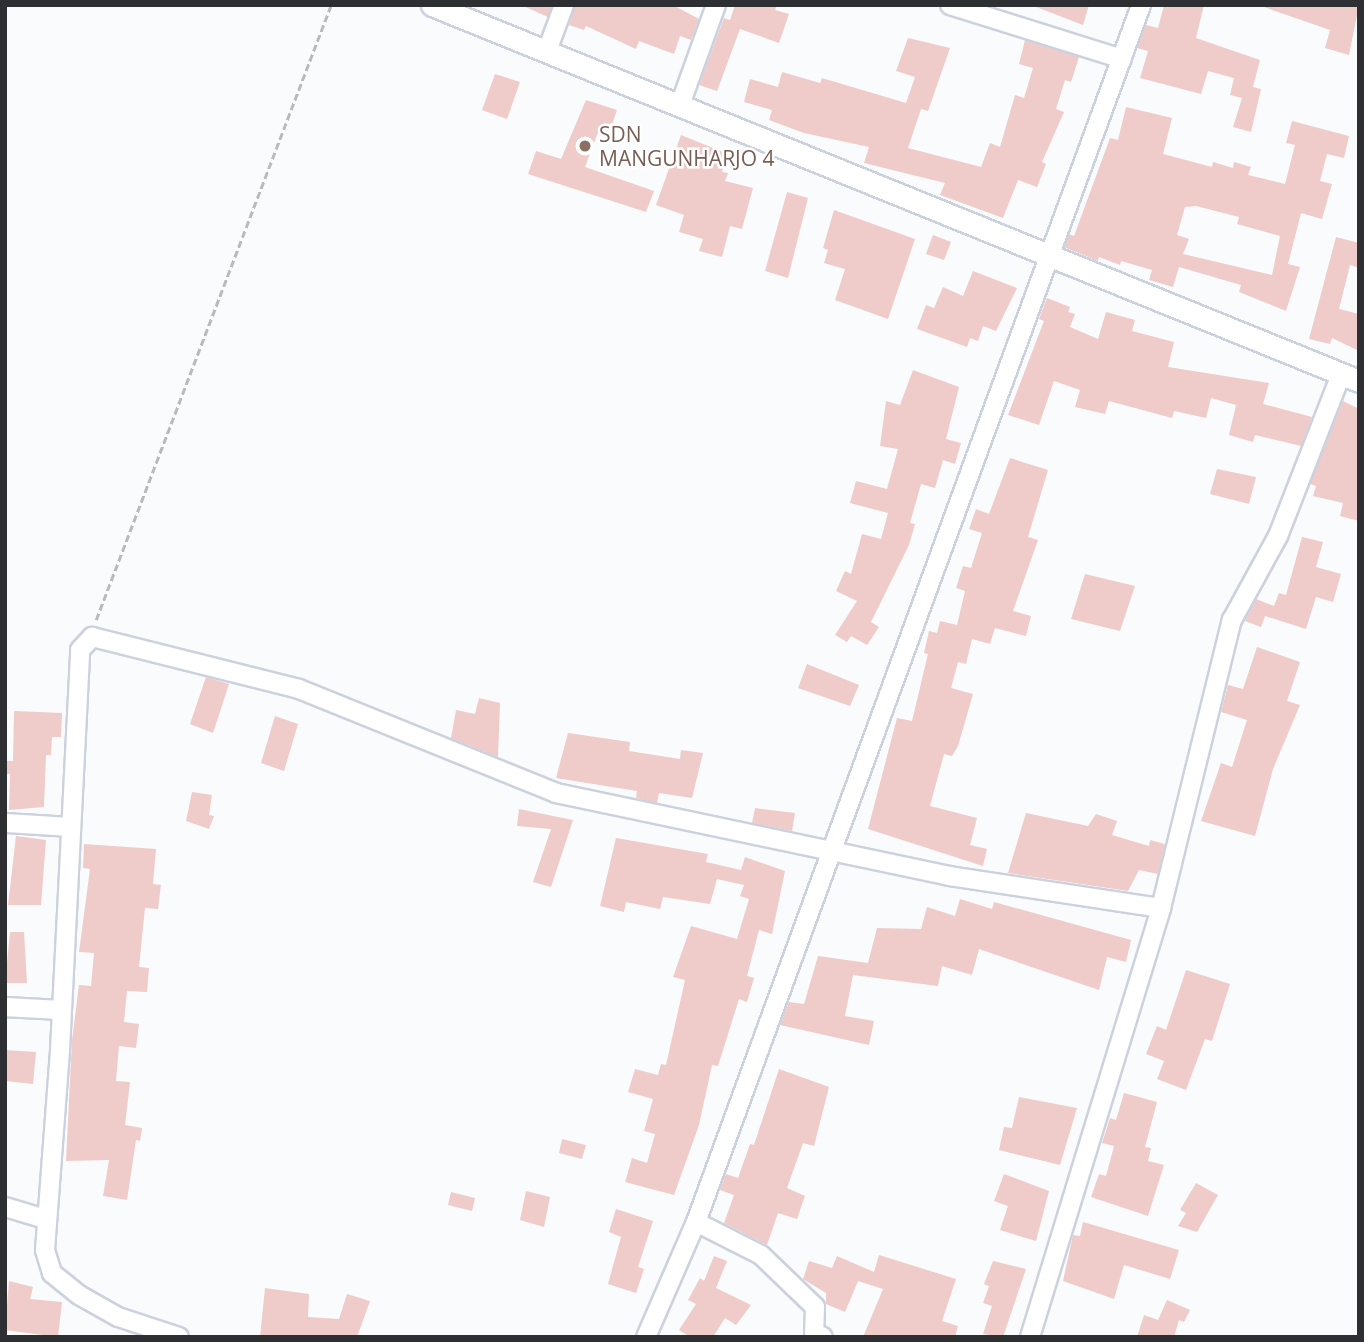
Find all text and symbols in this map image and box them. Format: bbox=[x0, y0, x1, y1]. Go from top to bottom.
place label: SDN MANGUNHARJO 4 bbox=[599, 121, 775, 171]
marker: SDN MANGUNHARJO 4 bbox=[577, 138, 593, 154]

